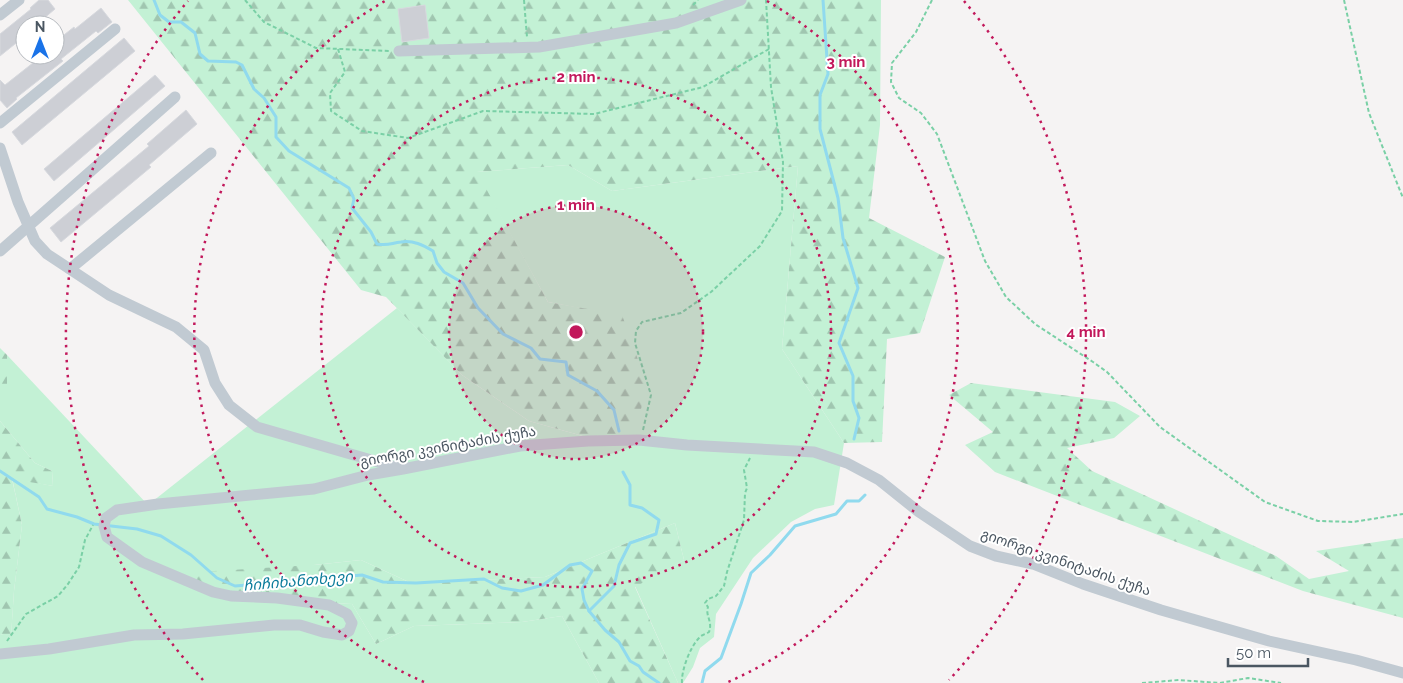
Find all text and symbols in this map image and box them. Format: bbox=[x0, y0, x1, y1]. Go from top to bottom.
north arrow bbox=[15, 15, 65, 65]
text: N bbox=[35, 19, 45, 35]
text: 3 min bbox=[827, 53, 865, 71]
text: 2 min bbox=[557, 68, 595, 86]
text: 1 min bbox=[557, 196, 595, 214]
centre of rings bbox=[567, 323, 585, 341]
text: 4 min bbox=[1066, 323, 1106, 341]
street label: გიორგი კვინიტაძის ქუჩა bbox=[359, 423, 537, 470]
street label: გიორგი კვინიტაძის ქუჩა bbox=[979, 525, 1153, 600]
water label: ჩიჩიხანთხევი bbox=[243, 567, 355, 595]
scale bar bbox=[1228, 636, 1308, 668]
text: 50 m bbox=[1236, 644, 1271, 662]

